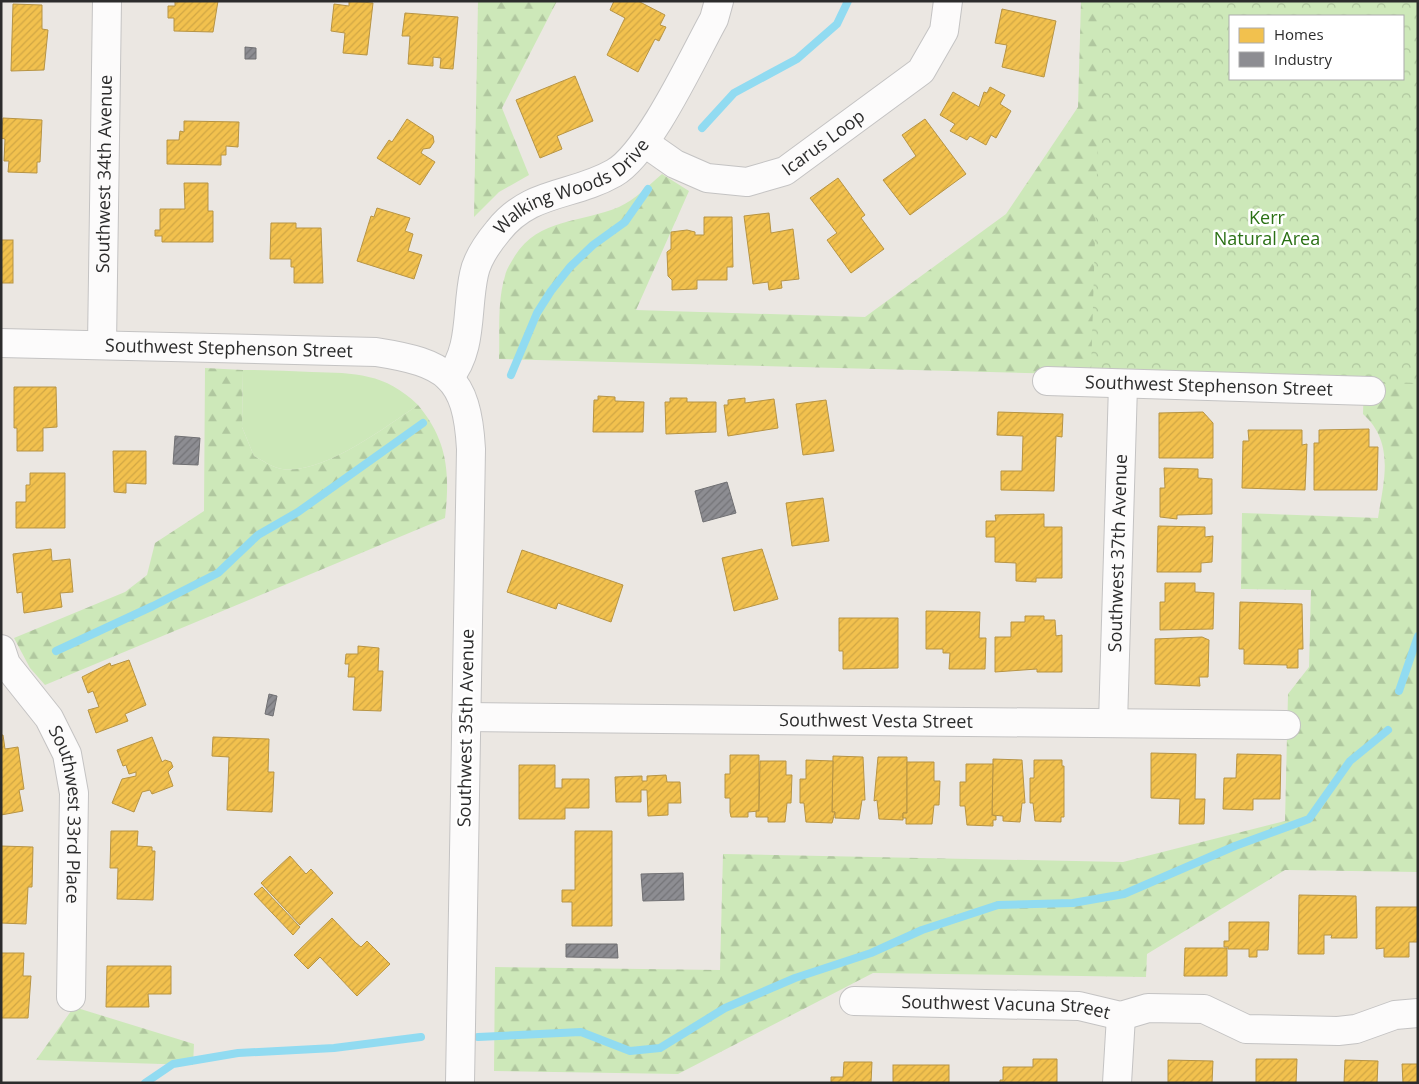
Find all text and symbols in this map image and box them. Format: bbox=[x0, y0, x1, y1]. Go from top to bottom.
legend bbox=[1229, 15, 1404, 80]
text: Homes bbox=[1274, 24, 1324, 44]
text: Industry bbox=[1274, 49, 1332, 69]
street label: Southwest 34th Avenue bbox=[90, 75, 117, 273]
street label: Icarus Loop bbox=[776, 103, 869, 180]
street label: Walking Woods Drive bbox=[488, 133, 654, 239]
park label: Kerr Natural Area bbox=[1214, 205, 1320, 250]
street label: Southwest Stephenson Street bbox=[105, 332, 353, 362]
street label: Southwest Stephenson Street bbox=[1085, 369, 1333, 401]
street label: Southwest 37th Avenue bbox=[1102, 454, 1132, 653]
street label: Southwest 35th Avenue bbox=[451, 629, 479, 827]
street label: Southwest Vesta Street bbox=[779, 707, 973, 733]
street label: Southwest 33rd Place bbox=[44, 721, 87, 904]
street label: Southwest Vacuna Street bbox=[901, 989, 1113, 1024]

